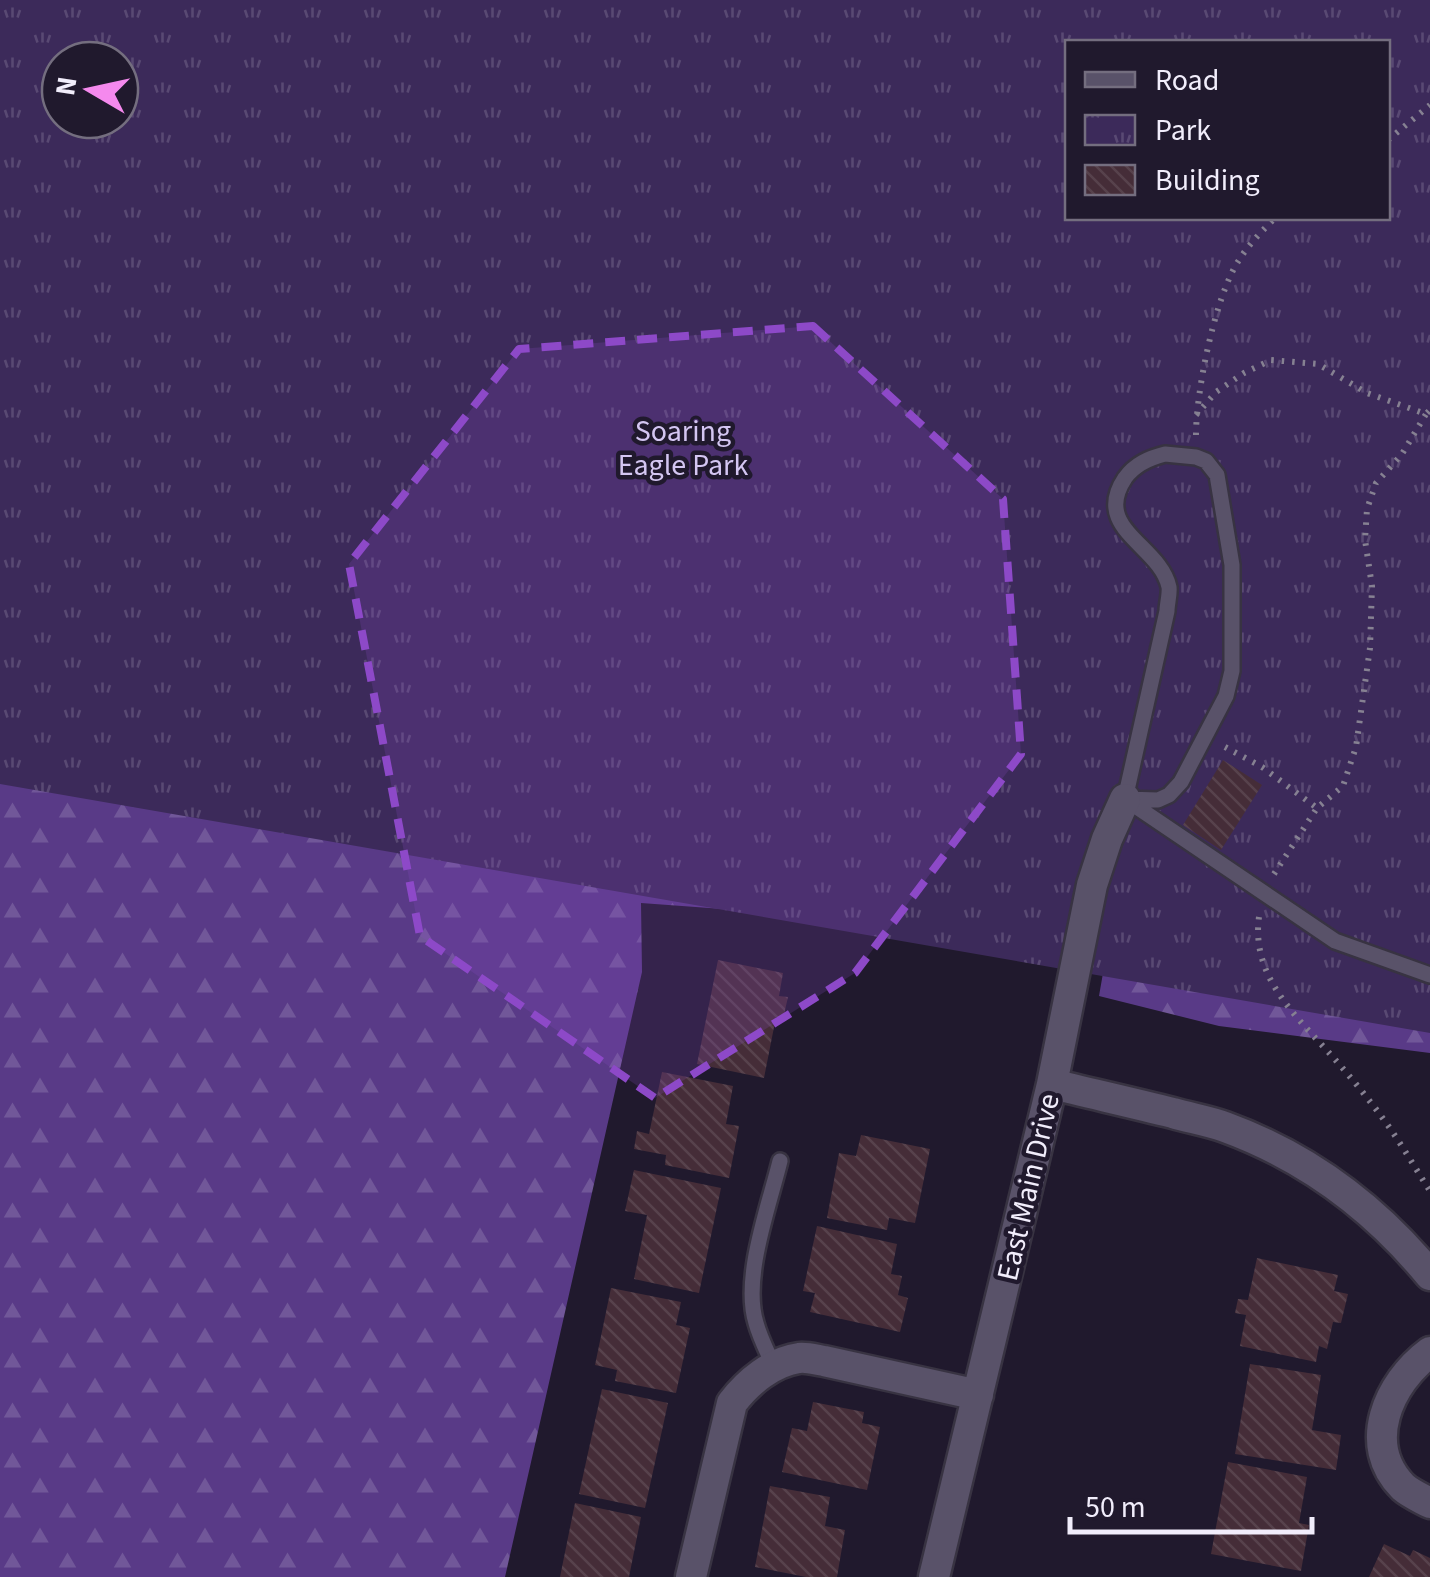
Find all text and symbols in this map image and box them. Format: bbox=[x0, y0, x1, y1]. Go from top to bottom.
north arrow bbox=[40, 40, 140, 140]
legend bbox=[1065, 40, 1390, 220]
text: Road bbox=[1155, 59, 1219, 102]
text: N bbox=[45, 74, 88, 99]
text: Park bbox=[1155, 109, 1211, 152]
text: Building bbox=[1155, 159, 1260, 202]
park label: Soaring Eagle Park bbox=[618, 410, 748, 487]
street label: East Main Drive bbox=[986, 1089, 1071, 1285]
scale bar bbox=[1070, 1472, 1312, 1534]
text: 50 m bbox=[1085, 1486, 1146, 1529]

